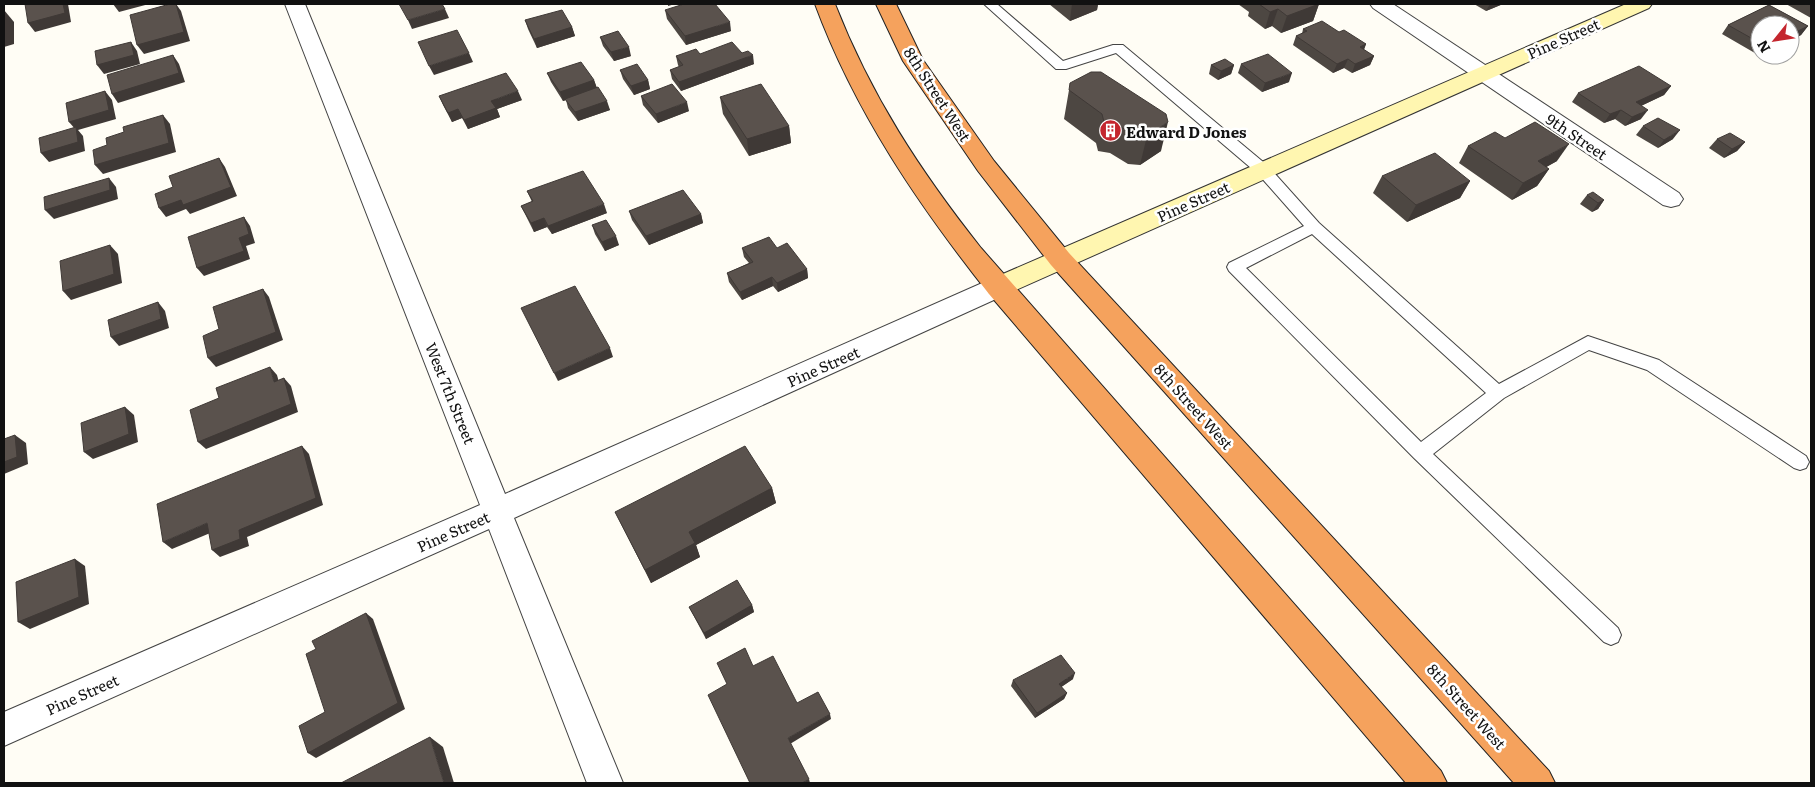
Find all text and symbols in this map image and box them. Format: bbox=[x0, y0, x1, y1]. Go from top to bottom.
street label: Pine Street bbox=[1523, 12, 1603, 64]
north arrow bbox=[1750, 15, 1800, 65]
text: N bbox=[1751, 37, 1774, 57]
street label: 8th Street West bbox=[899, 42, 977, 146]
street label: 9th Street bbox=[1542, 107, 1612, 165]
building icon: Edward D Jones bbox=[1098, 119, 1122, 143]
place label: Edward D Jones bbox=[1126, 120, 1247, 143]
street label: Pine Street bbox=[1153, 175, 1233, 227]
street label: West 7th Street bbox=[420, 339, 482, 447]
street label: Pine Street bbox=[783, 340, 863, 392]
street label: 8th Street West bbox=[1149, 358, 1239, 454]
street label: Pine Street bbox=[413, 505, 493, 557]
street label: 8th Street West bbox=[1422, 658, 1512, 754]
street label: Pine Street bbox=[42, 668, 122, 720]

